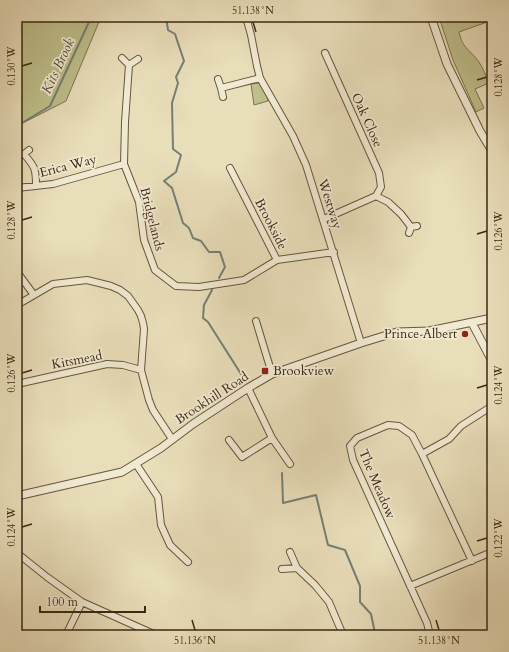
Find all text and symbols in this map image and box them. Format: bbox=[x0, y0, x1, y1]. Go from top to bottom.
text: 51.138°N bbox=[232, 4, 274, 18]
water label: Kits Brook bbox=[37, 35, 79, 97]
text: 0.130°W bbox=[5, 45, 19, 86]
text: 0.128°W bbox=[492, 56, 506, 97]
street label: Oak Close bbox=[347, 90, 387, 150]
street label: Erica Way bbox=[38, 150, 99, 182]
street label: Westway bbox=[313, 176, 347, 231]
street label: Bridgelands bbox=[135, 185, 169, 253]
street label: Brookside bbox=[250, 195, 292, 253]
text: 0.128°W bbox=[5, 199, 19, 240]
text: 0.126°W bbox=[492, 210, 506, 251]
place label: Prince Albert bbox=[384, 325, 457, 343]
marker: Prince Albert bbox=[460, 329, 470, 339]
street label: Kitsmead bbox=[50, 346, 104, 374]
text: 0.126°W bbox=[5, 352, 19, 393]
place label: Brookview bbox=[273, 362, 335, 380]
text: 0.124°W bbox=[492, 364, 506, 405]
marker: Brookview bbox=[260, 366, 270, 376]
street label: Brookhill Road bbox=[172, 368, 252, 428]
street label: The Meadow bbox=[354, 446, 400, 522]
text: 0.124°W bbox=[5, 506, 19, 547]
text: 0.122°W bbox=[492, 517, 506, 558]
scale bar bbox=[40, 588, 145, 614]
text: 100 m bbox=[46, 594, 79, 610]
text: 51.136°N bbox=[174, 634, 216, 648]
text: 51.138°N bbox=[418, 634, 460, 648]

